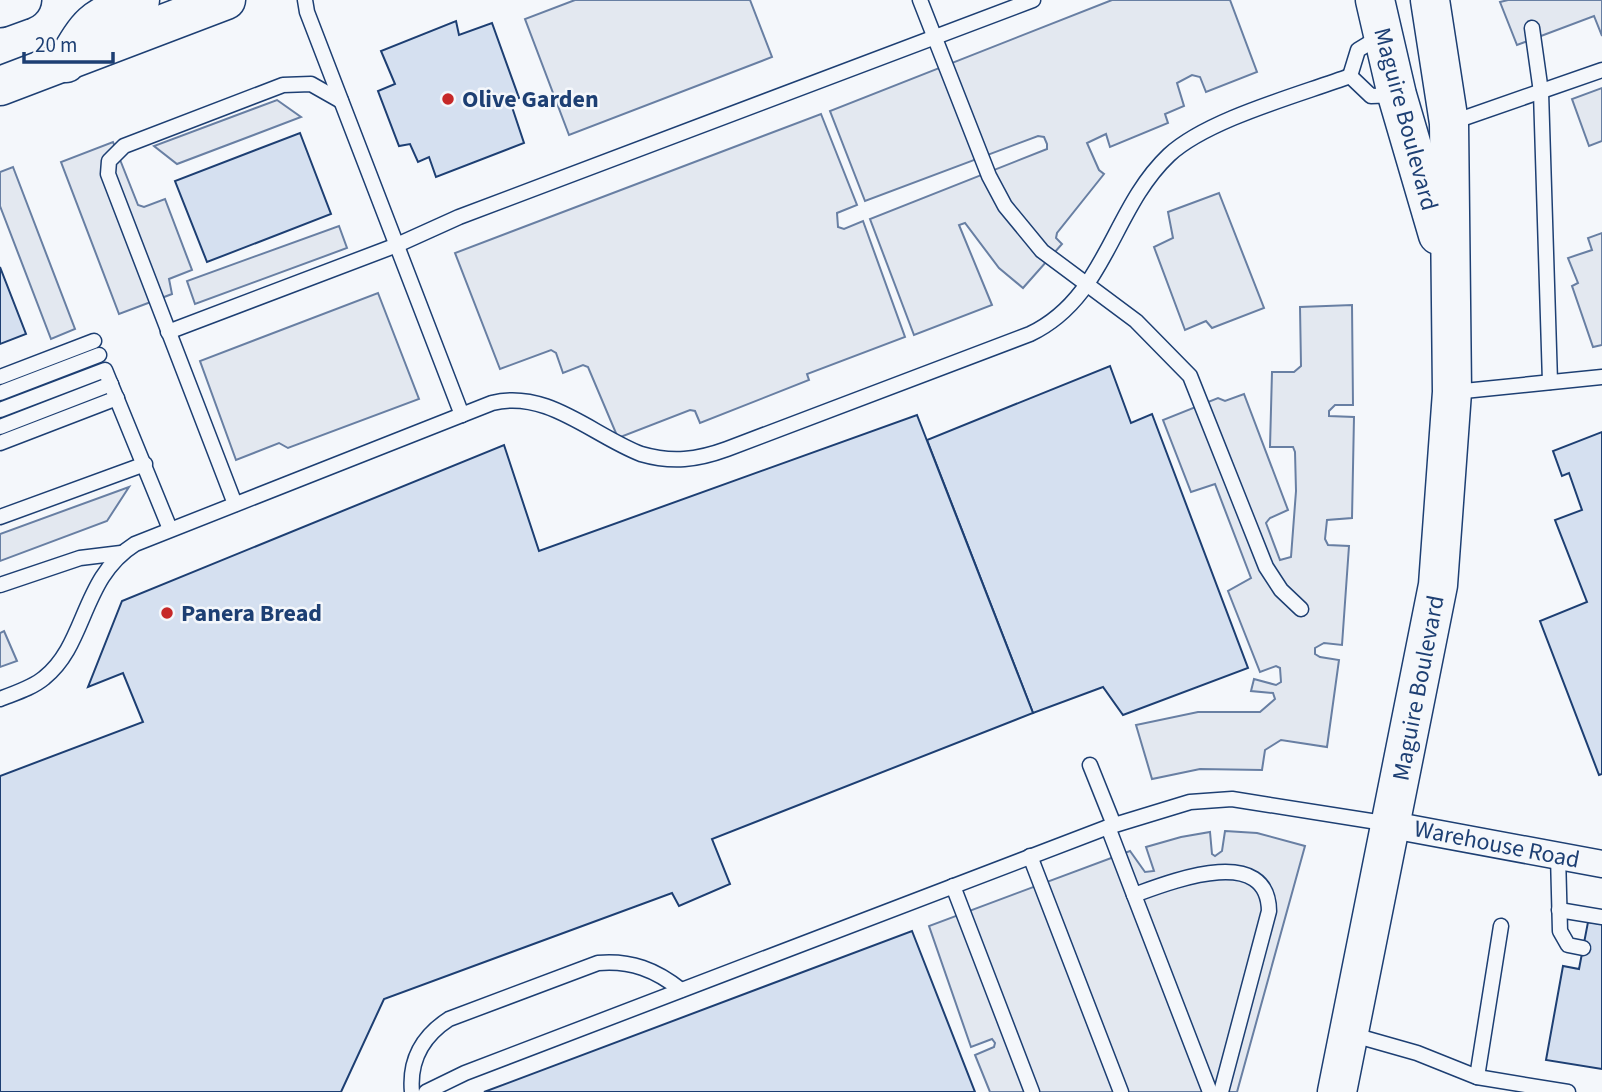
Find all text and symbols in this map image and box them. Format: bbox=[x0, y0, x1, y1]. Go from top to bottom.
scale bar bbox=[24, 21, 114, 65]
street label: Maguire Boulevard bbox=[1364, 24, 1447, 214]
text: 20 m bbox=[35, 30, 77, 60]
place label: Olive Garden bbox=[462, 82, 599, 117]
marker: Olive Garden bbox=[440, 91, 456, 107]
street label: Maguire Boulevard bbox=[1383, 593, 1454, 784]
place label: Panera Bread bbox=[181, 596, 322, 631]
marker: Panera Bread bbox=[159, 605, 175, 621]
street label: Warehouse Road bbox=[1411, 811, 1583, 878]

